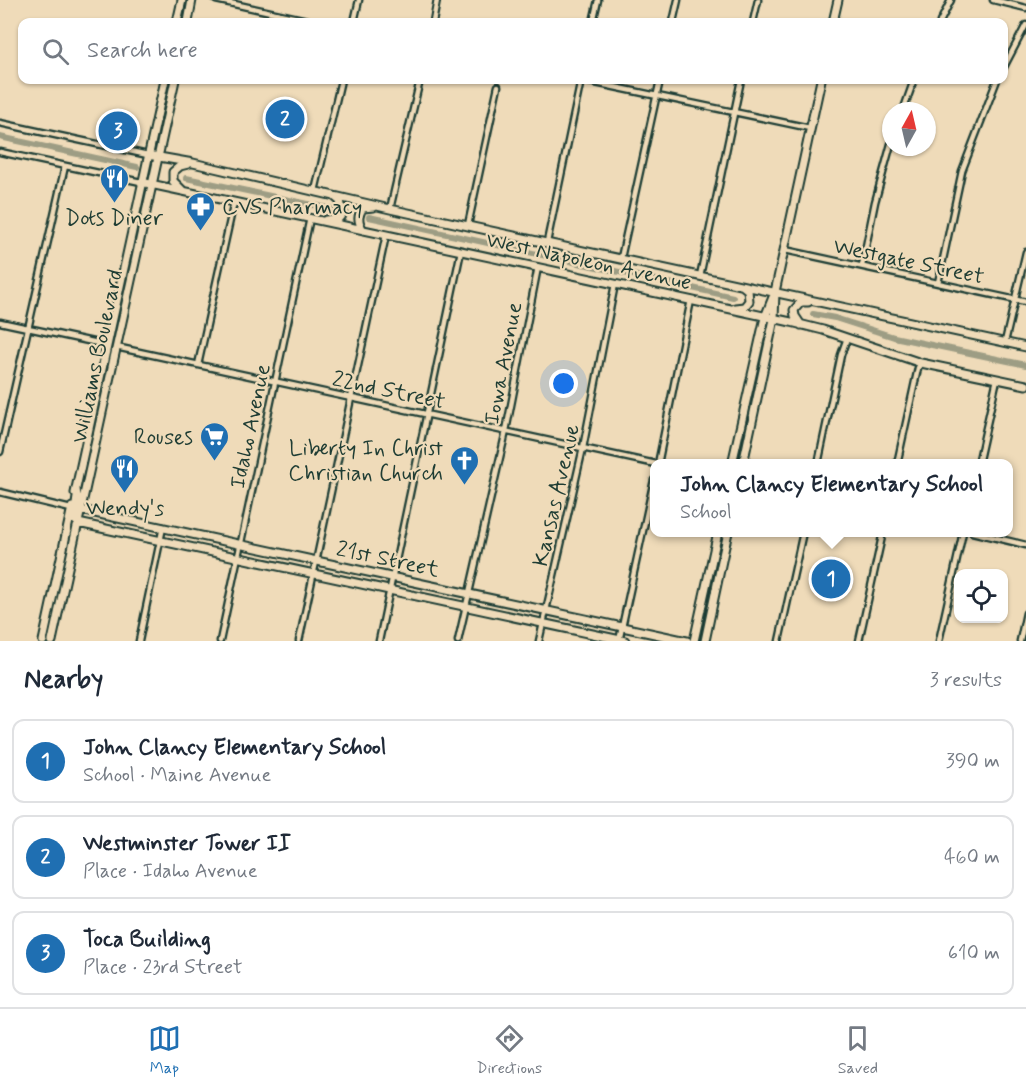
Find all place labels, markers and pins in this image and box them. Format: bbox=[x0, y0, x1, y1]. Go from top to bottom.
pin: 2 bbox=[266, 96, 304, 142]
pin: 3 bbox=[98, 108, 138, 154]
restaurant icon: Dots Diner bbox=[98, 162, 130, 204]
pharmacy icon: CVS Pharmacy bbox=[185, 190, 217, 232]
place label: CVS Pharmacy bbox=[222, 194, 362, 222]
place label: Dots Diner bbox=[65, 205, 164, 233]
supermarket icon: Rouses bbox=[198, 420, 230, 462]
place label: Rouses bbox=[134, 424, 193, 452]
place label: Liberty In Christ Christian Church bbox=[288, 435, 443, 488]
church icon: Liberty In Christ Christian Church bbox=[448, 444, 480, 486]
restaurant icon: Wendy's bbox=[109, 452, 141, 494]
place label: Wendy's bbox=[86, 495, 165, 523]
pin: 1 bbox=[812, 556, 850, 602]

